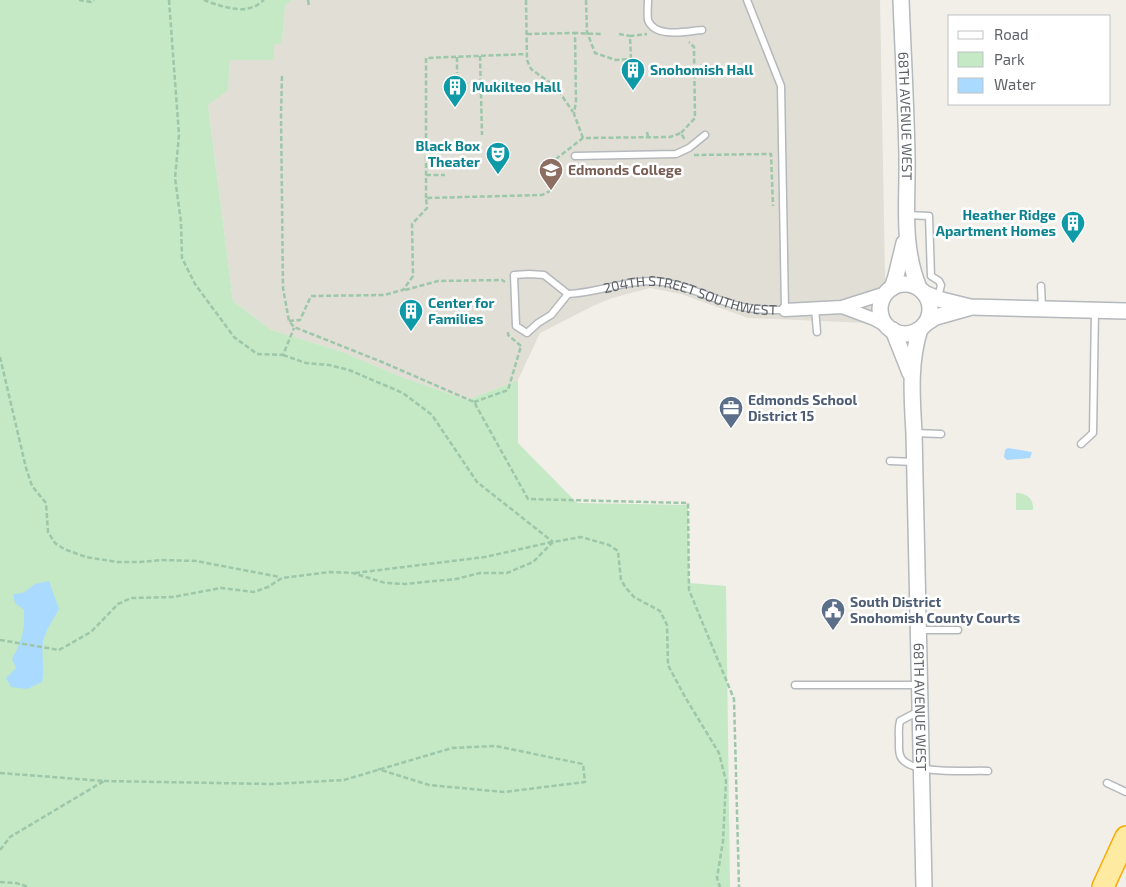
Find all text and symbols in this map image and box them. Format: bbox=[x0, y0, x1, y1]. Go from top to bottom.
legend bbox=[948, 15, 1111, 105]
text: Road bbox=[994, 25, 1029, 43]
text: Park bbox=[994, 50, 1025, 68]
street label: 68TH AVENUE WEST bbox=[895, 51, 916, 180]
building icon: Snohomish Hall bbox=[620, 57, 646, 91]
place label: Snohomish Hall bbox=[650, 61, 754, 78]
building icon: Mukilteo Hall bbox=[442, 74, 468, 108]
text: Water bbox=[994, 75, 1036, 93]
place label: Mukilteo Hall bbox=[472, 78, 561, 95]
place label: Black Box Theater bbox=[416, 137, 480, 170]
theatre icon: Black Box Theater bbox=[485, 141, 511, 175]
school or university icon: Edmonds College bbox=[538, 157, 564, 191]
place label: Edmonds College bbox=[568, 161, 682, 178]
place label: Heather Ridge Apartment Homes bbox=[936, 206, 1056, 239]
building icon: Heather Ridge Apartment Homes bbox=[1060, 210, 1086, 244]
street label: 204TH STREET SOUTHWEST bbox=[602, 272, 777, 318]
place label: Center for Families bbox=[428, 294, 495, 327]
building icon: Center for Families bbox=[398, 298, 424, 332]
place label: Edmonds School District 15 bbox=[748, 391, 858, 424]
office icon: Edmonds School District 15 bbox=[718, 395, 744, 429]
place label: South District Snohomish County Courts bbox=[850, 593, 1020, 626]
public building icon: South District Snohomish County Courts bbox=[820, 597, 846, 631]
street label: 68TH AVENUE WEST bbox=[911, 643, 930, 772]

